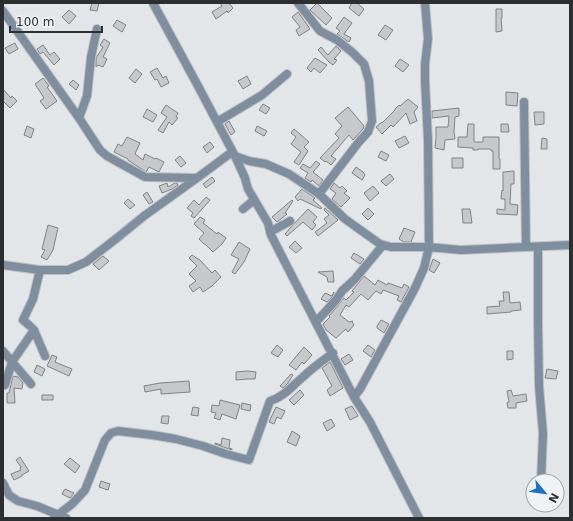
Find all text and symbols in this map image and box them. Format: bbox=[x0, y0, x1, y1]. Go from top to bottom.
scale bar bbox=[10, 8, 102, 34]
text: 100 m bbox=[16, 15, 54, 29]
north arrow bbox=[525, 473, 565, 513]
text: N bbox=[545, 490, 561, 505]

